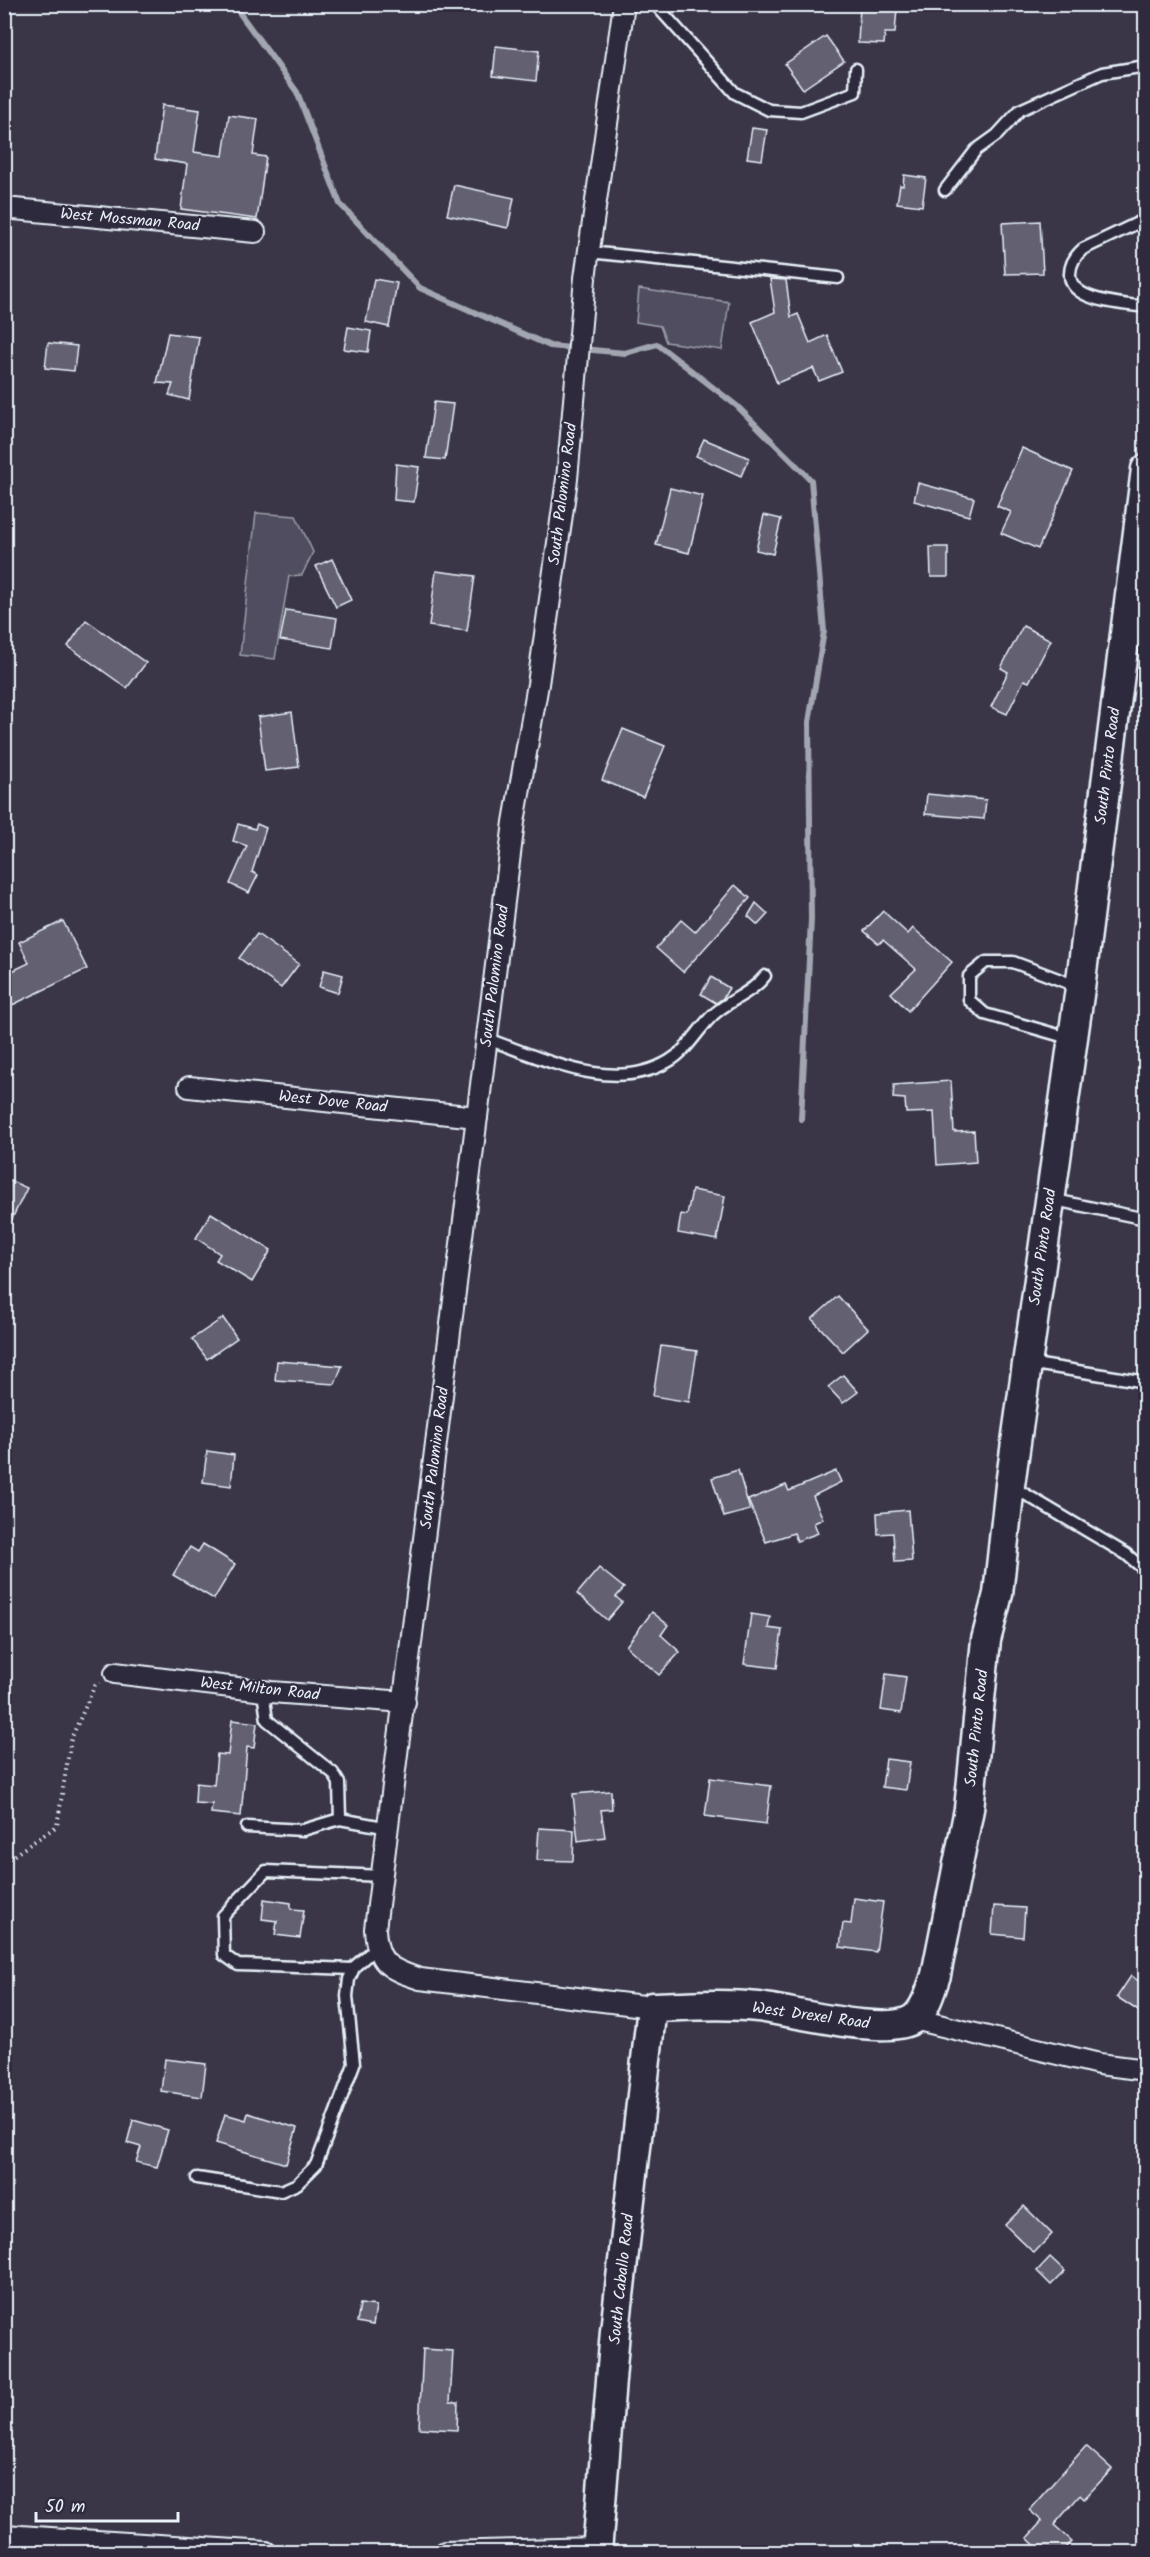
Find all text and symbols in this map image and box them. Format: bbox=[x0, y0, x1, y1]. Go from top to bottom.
street label: West Mossman Road bbox=[59, 201, 202, 239]
street label: South Palomino Road bbox=[542, 421, 584, 566]
street label: South Pinto Road bbox=[1088, 705, 1128, 826]
street label: South Palomino Road bbox=[474, 903, 516, 1048]
street label: West Dove Road bbox=[277, 1084, 390, 1120]
street label: South Pinto Road bbox=[1022, 1186, 1064, 1307]
street label: South Palomino Road bbox=[414, 1385, 456, 1530]
street label: South Pinto Road bbox=[958, 1667, 996, 1788]
street label: West Milton Road bbox=[199, 1670, 322, 1708]
street label: West Drexel Road bbox=[751, 1995, 872, 2037]
street label: South Caballo Road bbox=[603, 2211, 641, 2346]
scale bar bbox=[36, 2485, 178, 2523]
text: 50 m bbox=[45, 2493, 85, 2522]

